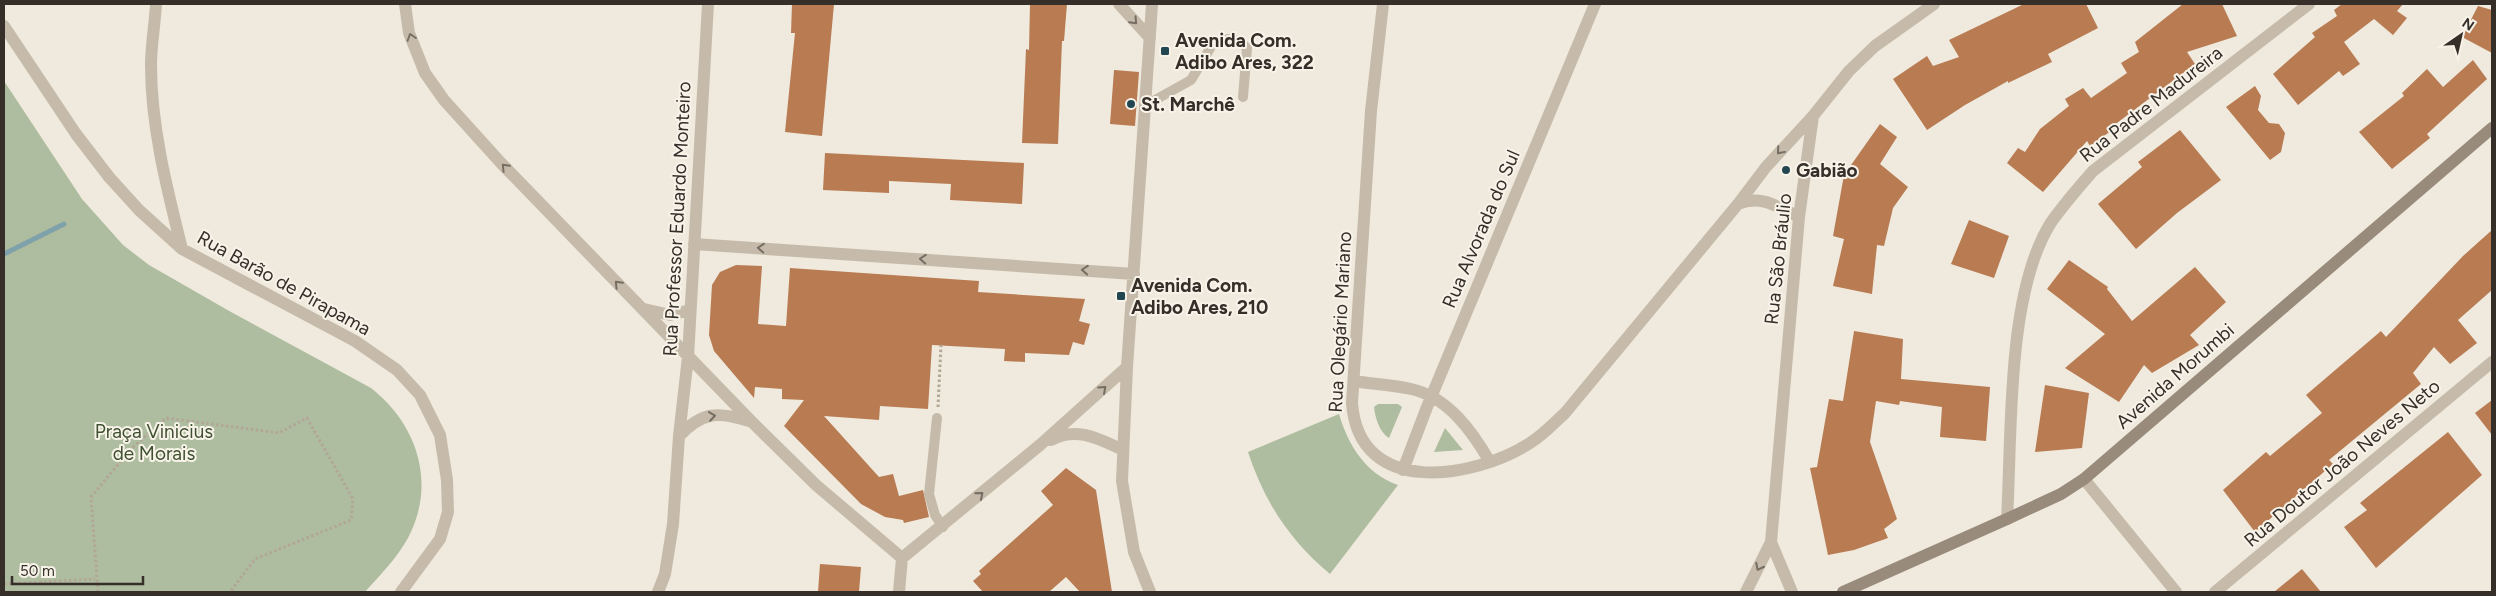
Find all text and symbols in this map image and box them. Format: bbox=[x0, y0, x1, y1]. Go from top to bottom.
north arrow bbox=[2436, 10, 2486, 60]
one-way arrow bbox=[1128, 15, 1137, 24]
text: N bbox=[2459, 15, 2477, 35]
place label: Avenida Com. Adibo Ares, 322 bbox=[1175, 29, 1314, 74]
one-way arrow bbox=[407, 33, 417, 41]
street label: Rua Padre Madureira bbox=[2075, 41, 2227, 167]
marker: Avenida Com. Adibo Ares, 322 bbox=[1159, 45, 1171, 57]
street label: Rua Professor Eduardo Monteiro bbox=[658, 81, 696, 357]
place label: St. Marchê bbox=[1141, 93, 1235, 116]
marker: St. Marchê bbox=[1125, 98, 1137, 110]
one-way arrow bbox=[1777, 145, 1785, 154]
street label: Rua Alvorada do Sul bbox=[1437, 146, 1525, 312]
place label: Gabião bbox=[1796, 159, 1858, 182]
one-way arrow bbox=[502, 164, 511, 173]
marker: Gabião bbox=[1780, 164, 1792, 176]
street label: Rua São Bráulio bbox=[1760, 192, 1796, 326]
street label: Rua Barão de Pirapama bbox=[193, 226, 375, 340]
street label: Rua Olegário Mariano bbox=[1324, 231, 1356, 413]
one-way arrow bbox=[757, 243, 765, 254]
one-way arrow bbox=[919, 253, 927, 264]
one-way arrow bbox=[1081, 265, 1089, 276]
place label: Avenida Com. Adibo Ares, 210 bbox=[1131, 274, 1268, 319]
one-way arrow bbox=[615, 280, 624, 289]
marker: Avenida Com. Adibo Ares, 210 bbox=[1115, 290, 1127, 302]
street label: Avenida Morumbi bbox=[2111, 318, 2239, 434]
street label: Rua Doutor João Neves Neto bbox=[2239, 374, 2445, 552]
one-way arrow bbox=[1097, 386, 1106, 395]
one-way arrow bbox=[708, 411, 716, 422]
park label: Praça Vinicius de Morais bbox=[95, 420, 213, 465]
one-way arrow bbox=[974, 493, 983, 501]
scale bar bbox=[12, 554, 144, 586]
text: 50 m bbox=[20, 562, 55, 580]
one-way arrow bbox=[1755, 562, 1765, 571]

